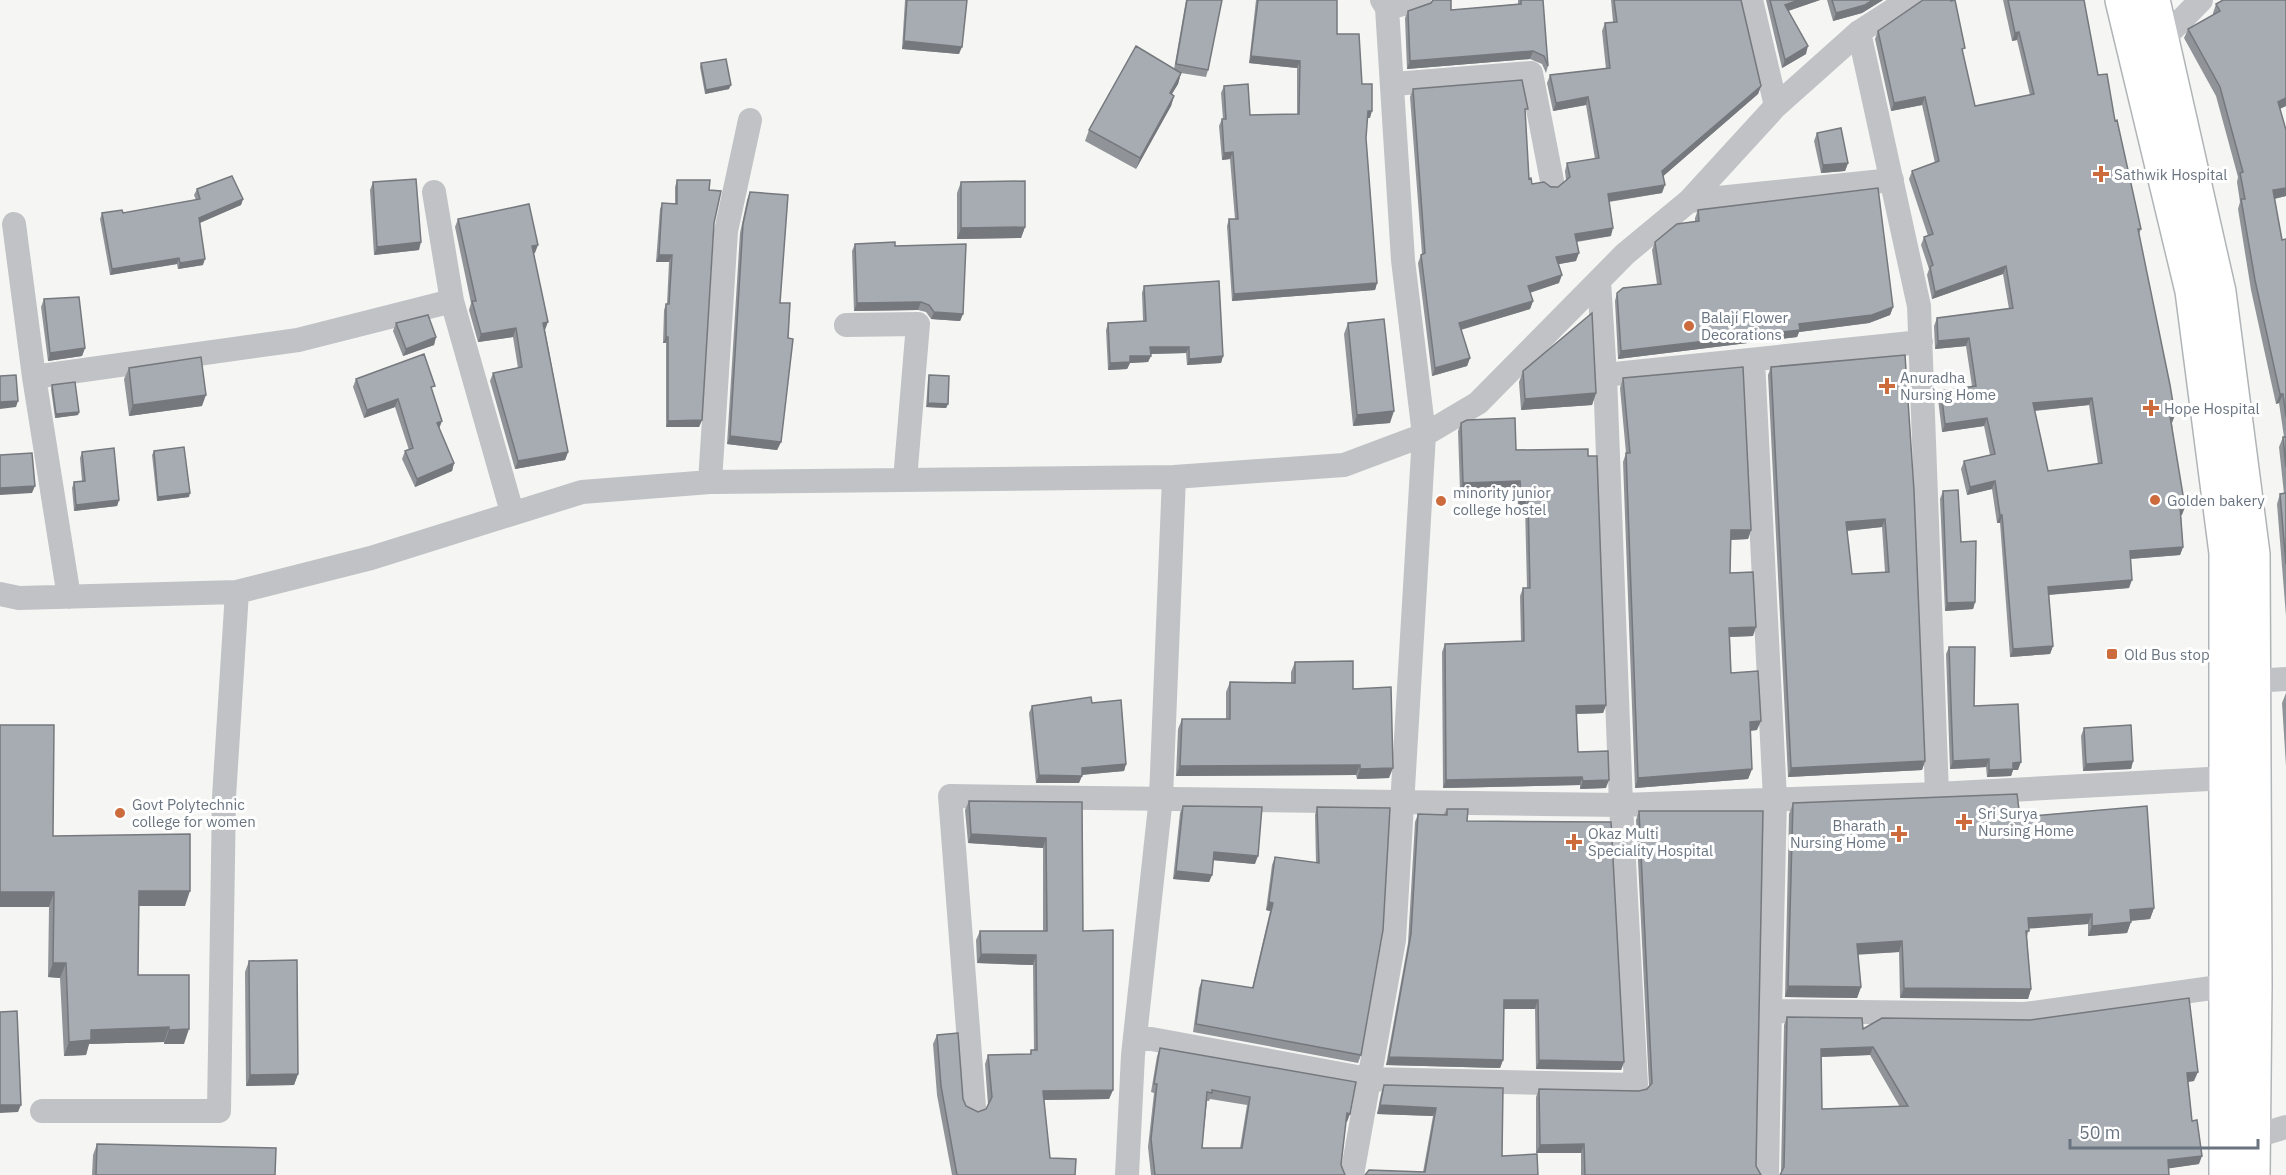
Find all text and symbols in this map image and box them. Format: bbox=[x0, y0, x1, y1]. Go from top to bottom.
marker: Sathwik Hospital bbox=[2092, 165, 2110, 183]
place label: Sathwik Hospital bbox=[2114, 165, 2227, 184]
place label: Balaji Flower Decorations bbox=[1701, 308, 1788, 344]
marker: Balaji Flower Decorations bbox=[1682, 319, 1696, 333]
place label: Anuradha Nursing Home bbox=[1900, 368, 1996, 404]
marker: Anuradha Nursing Home bbox=[1878, 377, 1896, 395]
marker: Hope Hospital bbox=[2142, 399, 2160, 417]
place label: Hope Hospital bbox=[2164, 399, 2260, 418]
place label: minority junior college hostel bbox=[1453, 483, 1551, 519]
place label: Golden bakery bbox=[2167, 491, 2265, 510]
marker: Golden bakery bbox=[2148, 493, 2162, 507]
marker: minority junior college hostel bbox=[1434, 494, 1448, 508]
place label: Old Bus stop bbox=[2124, 645, 2210, 664]
marker: Old Bus stop bbox=[2105, 647, 2119, 661]
place label: Govt Polytechnic college for women bbox=[132, 795, 256, 831]
place label: Sri Surya Nursing Home bbox=[1978, 804, 2074, 840]
marker: Govt Polytechnic college for women bbox=[113, 806, 127, 820]
marker: Sri Surya Nursing Home bbox=[1955, 813, 1973, 831]
place label: Bharath Nursing Home bbox=[1790, 816, 1886, 852]
place label: Okaz Multi Speciality Hospital bbox=[1588, 824, 1713, 860]
marker: Bharath Nursing Home bbox=[1890, 825, 1908, 843]
marker: Okaz Multi Speciality Hospital bbox=[1565, 833, 1583, 851]
scale bar bbox=[2070, 1112, 2258, 1150]
text: 50 m bbox=[2079, 1121, 2121, 1144]

